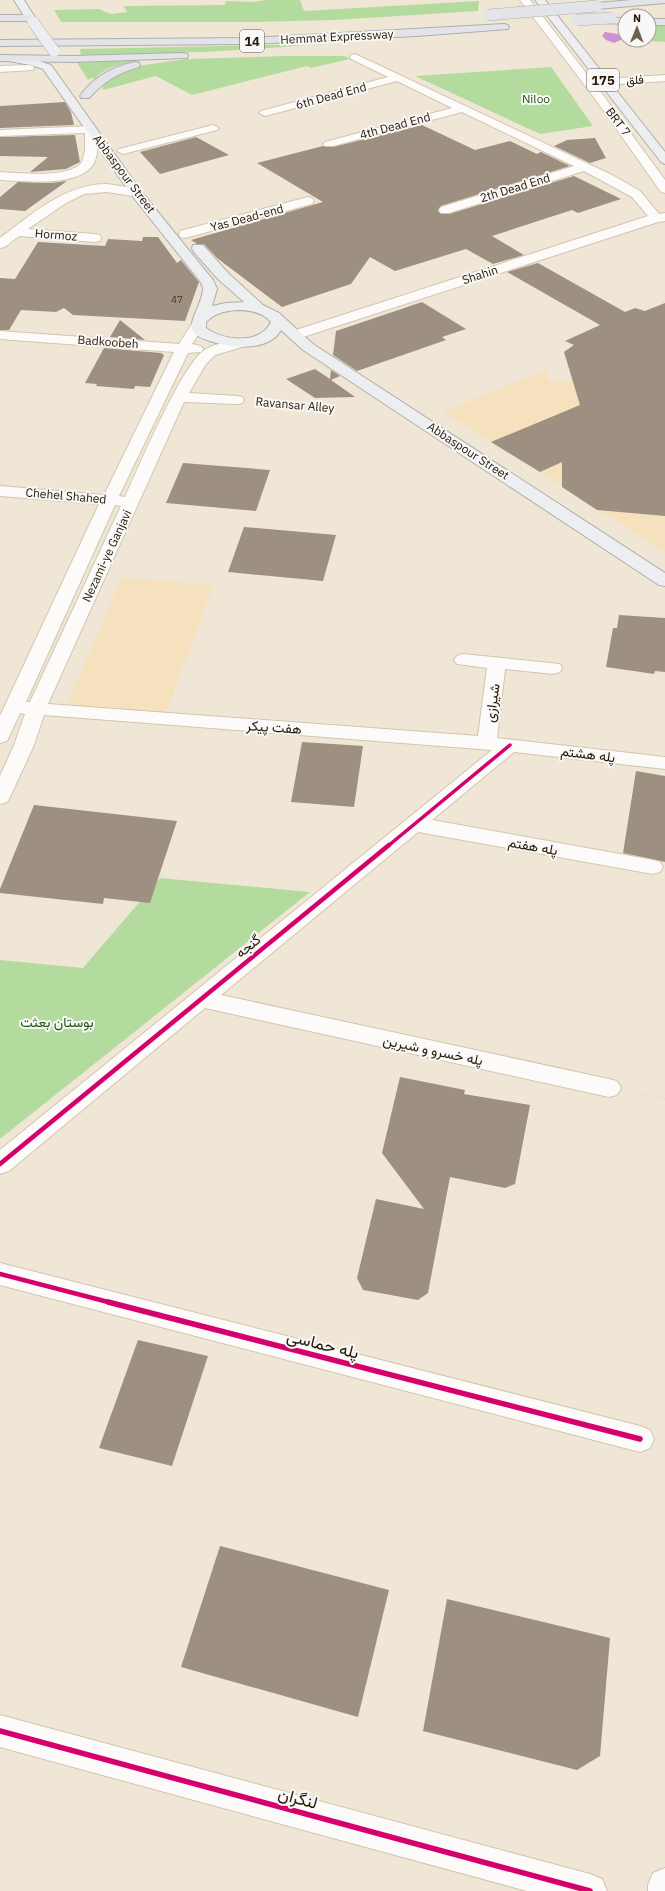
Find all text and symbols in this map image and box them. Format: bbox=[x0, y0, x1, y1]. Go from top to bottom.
north arrow bbox=[617, 8, 657, 48]
text: N bbox=[633, 11, 641, 25]
street label: Hemmat Expressway bbox=[280, 26, 394, 47]
road number: 14 bbox=[240, 30, 264, 52]
road number: 175 bbox=[587, 69, 619, 91]
street label: فلق bbox=[626, 72, 644, 88]
street label: 6th Dead End bbox=[294, 79, 368, 112]
park label: Niloo bbox=[522, 91, 550, 106]
street label: BRT 7 bbox=[603, 104, 634, 139]
street label: 4th Dead End bbox=[358, 109, 432, 142]
street label: Abbaspour Street bbox=[90, 131, 159, 216]
street label: 2th Dead End bbox=[478, 170, 552, 205]
street label: Yas Dead-end bbox=[209, 201, 285, 234]
street label: Hormoz bbox=[34, 225, 78, 244]
street label: Shahin bbox=[460, 262, 500, 287]
house number: 47 bbox=[171, 293, 183, 306]
street label: Badkoobeh bbox=[77, 332, 139, 351]
street label: Ravansar Alley bbox=[255, 394, 335, 415]
street label: Abbaspour Street bbox=[425, 419, 512, 483]
street label: Chehel Shahed bbox=[25, 485, 107, 506]
street label: Nezami-ye Ganjavi bbox=[79, 507, 135, 604]
street label: شیرازی bbox=[480, 682, 504, 724]
street label: هفت پیکر bbox=[245, 716, 303, 739]
street label: پله هشتم bbox=[560, 742, 616, 767]
street label: پله هفتم bbox=[507, 833, 559, 860]
street label: گنجه bbox=[232, 930, 264, 962]
park label: بوستان بعثت bbox=[20, 1013, 94, 1031]
street label: پله خسرو و شیرین bbox=[381, 1031, 485, 1070]
street label: پله حماسی bbox=[284, 1324, 361, 1365]
street label: لنگران bbox=[276, 1782, 320, 1814]

